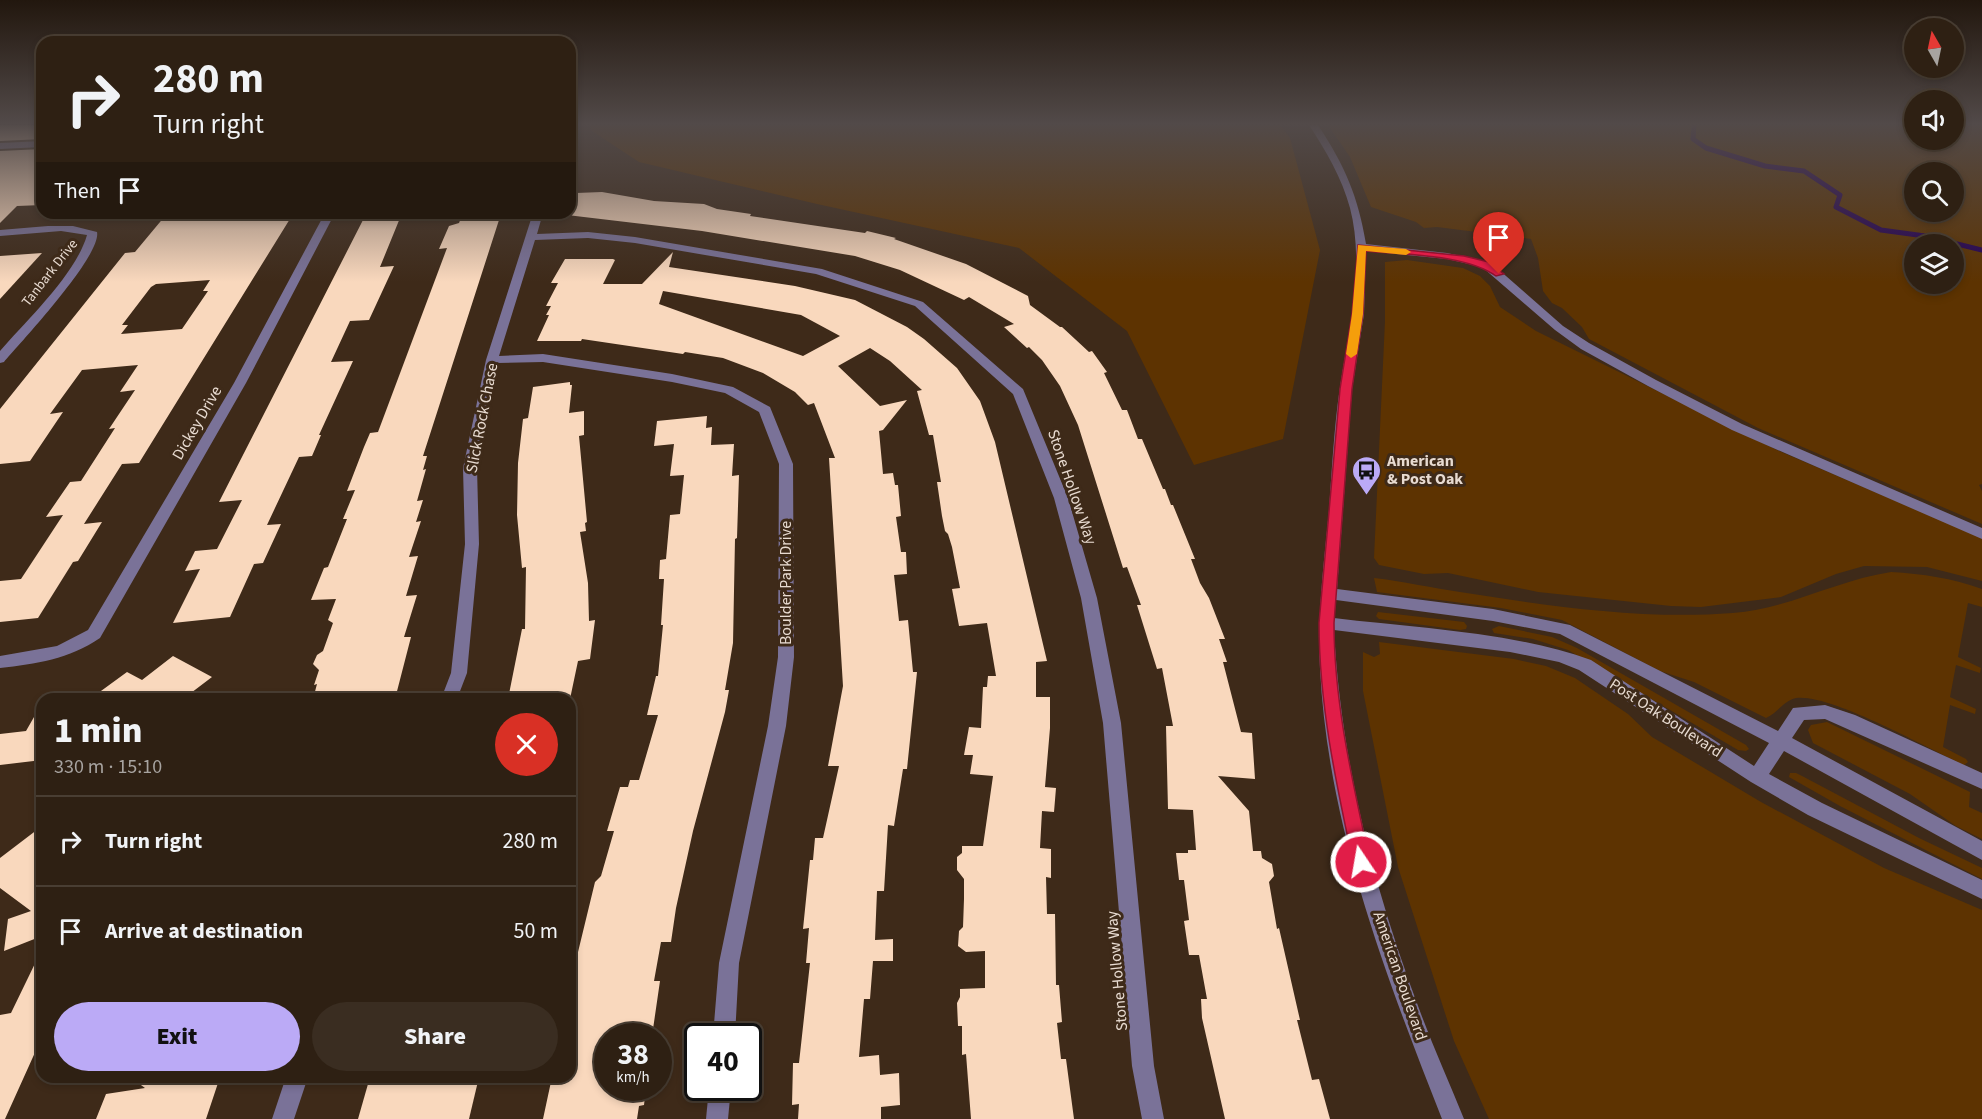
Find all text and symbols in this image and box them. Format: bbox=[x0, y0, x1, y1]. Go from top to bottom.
north arrow bbox=[1904, 18, 1964, 78]
map controls bbox=[1904, 18, 1964, 294]
text: 280 m bbox=[153, 49, 264, 109]
icon: right bbox=[54, 60, 132, 138]
button: sound bbox=[1904, 90, 1964, 150]
text: Turn right bbox=[153, 105, 264, 144]
button: search bbox=[1904, 162, 1964, 222]
icon: arrive bbox=[113, 174, 146, 207]
text: Then bbox=[54, 175, 101, 207]
pin bbox=[1473, 212, 1524, 274]
icon: arrive bbox=[1482, 221, 1515, 254]
button: layers bbox=[1904, 234, 1964, 294]
street label: Tanbark Drive bbox=[17, 235, 83, 311]
street label: Slick Rock Chase bbox=[461, 361, 503, 475]
street label: Dickey Drive bbox=[167, 382, 227, 464]
street label: Stone Hollow Way bbox=[1042, 427, 1102, 548]
place label: American & Post Oak bbox=[1386, 450, 1463, 490]
bus stop icon: American & Post Oak bbox=[1350, 454, 1382, 496]
street label: Boulder Park Drive bbox=[775, 521, 797, 645]
street label: Post Oak Boulevard bbox=[1605, 673, 1727, 763]
text: 1 min bbox=[54, 705, 142, 756]
button: close bbox=[495, 713, 558, 776]
text: 330 m · 15:10 bbox=[54, 753, 162, 781]
icon: right bbox=[54, 825, 87, 858]
text: Turn right bbox=[105, 825, 202, 857]
text: 280 m bbox=[503, 825, 558, 857]
position arrow bbox=[1329, 830, 1393, 894]
street label: American Boulevard bbox=[1368, 909, 1432, 1043]
street label: Stone Hollow Way bbox=[1101, 910, 1133, 1032]
icon: arrive bbox=[54, 915, 87, 948]
text: Arrive at destination bbox=[105, 915, 303, 947]
text: 50 m bbox=[513, 915, 558, 947]
button: Exit bbox=[54, 1002, 300, 1071]
button: Share bbox=[312, 1002, 558, 1071]
speed limit sign: 40 bbox=[684, 1023, 762, 1101]
text: 38 bbox=[617, 1033, 649, 1076]
text: km/h bbox=[616, 1067, 650, 1088]

